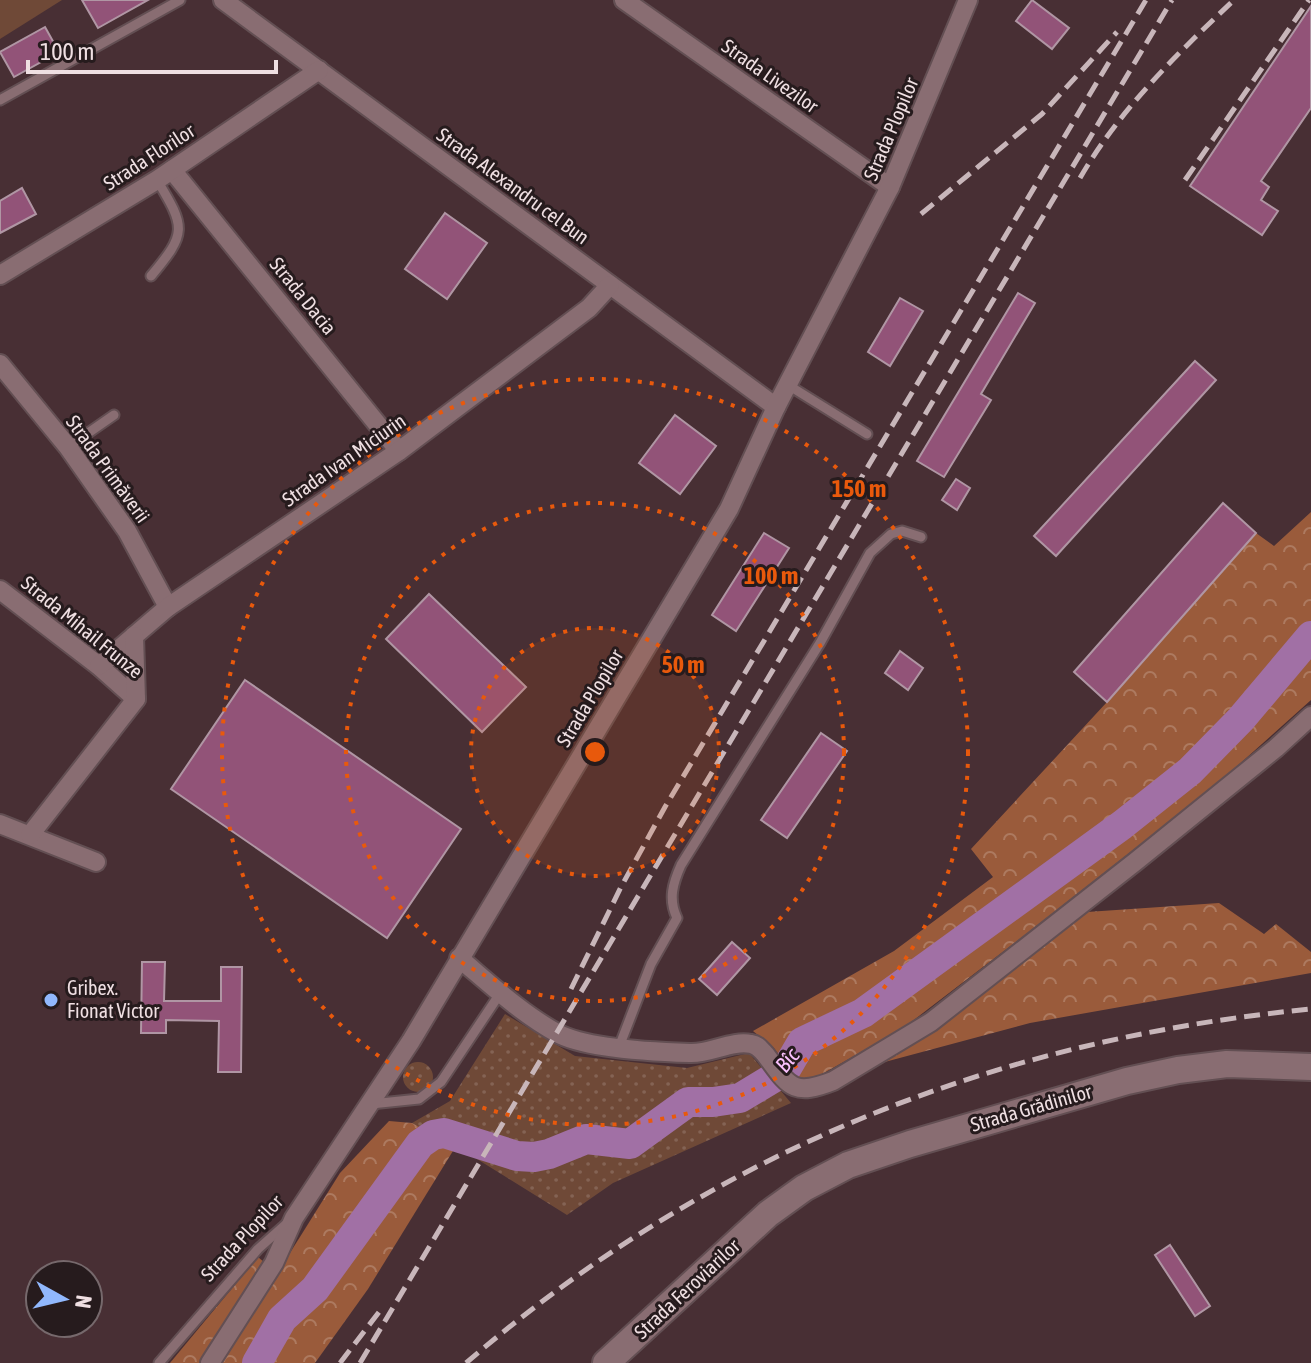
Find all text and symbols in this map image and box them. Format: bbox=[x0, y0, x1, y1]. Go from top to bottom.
scale bar bbox=[28, 24, 276, 74]
street label: Strada Livezilor bbox=[718, 34, 824, 118]
text: 100 m bbox=[40, 38, 94, 65]
street label: Strada Plopilor bbox=[859, 73, 923, 184]
street label: Strada Florilor bbox=[99, 118, 199, 195]
street label: Strada Alexandru cel Bun bbox=[433, 123, 594, 249]
street label: Strada Dacia bbox=[265, 253, 341, 339]
street label: Strada Ivan Miciurin bbox=[278, 409, 410, 511]
street label: Strada Primăverii bbox=[62, 411, 155, 527]
text: 150 m bbox=[832, 475, 886, 502]
text: 100 m bbox=[744, 562, 798, 589]
street label: Strada Mihail Frunze bbox=[17, 571, 147, 682]
street label: Strada Plopilor bbox=[552, 644, 628, 750]
text: 50 m bbox=[661, 651, 705, 678]
centre of rings bbox=[581, 738, 609, 766]
place label: Gribex. Fionat Victor bbox=[67, 976, 160, 1022]
marker: Gribex. Fionat Victor bbox=[42, 991, 60, 1009]
water label: Bîc bbox=[769, 1042, 805, 1077]
street label: Strada Grădinilor bbox=[968, 1079, 1095, 1136]
street label: Strada Plopilor bbox=[196, 1189, 288, 1285]
street label: Strada Feroviarilor bbox=[629, 1233, 745, 1343]
north arrow bbox=[24, 1259, 104, 1339]
text: N bbox=[70, 1294, 98, 1310]

